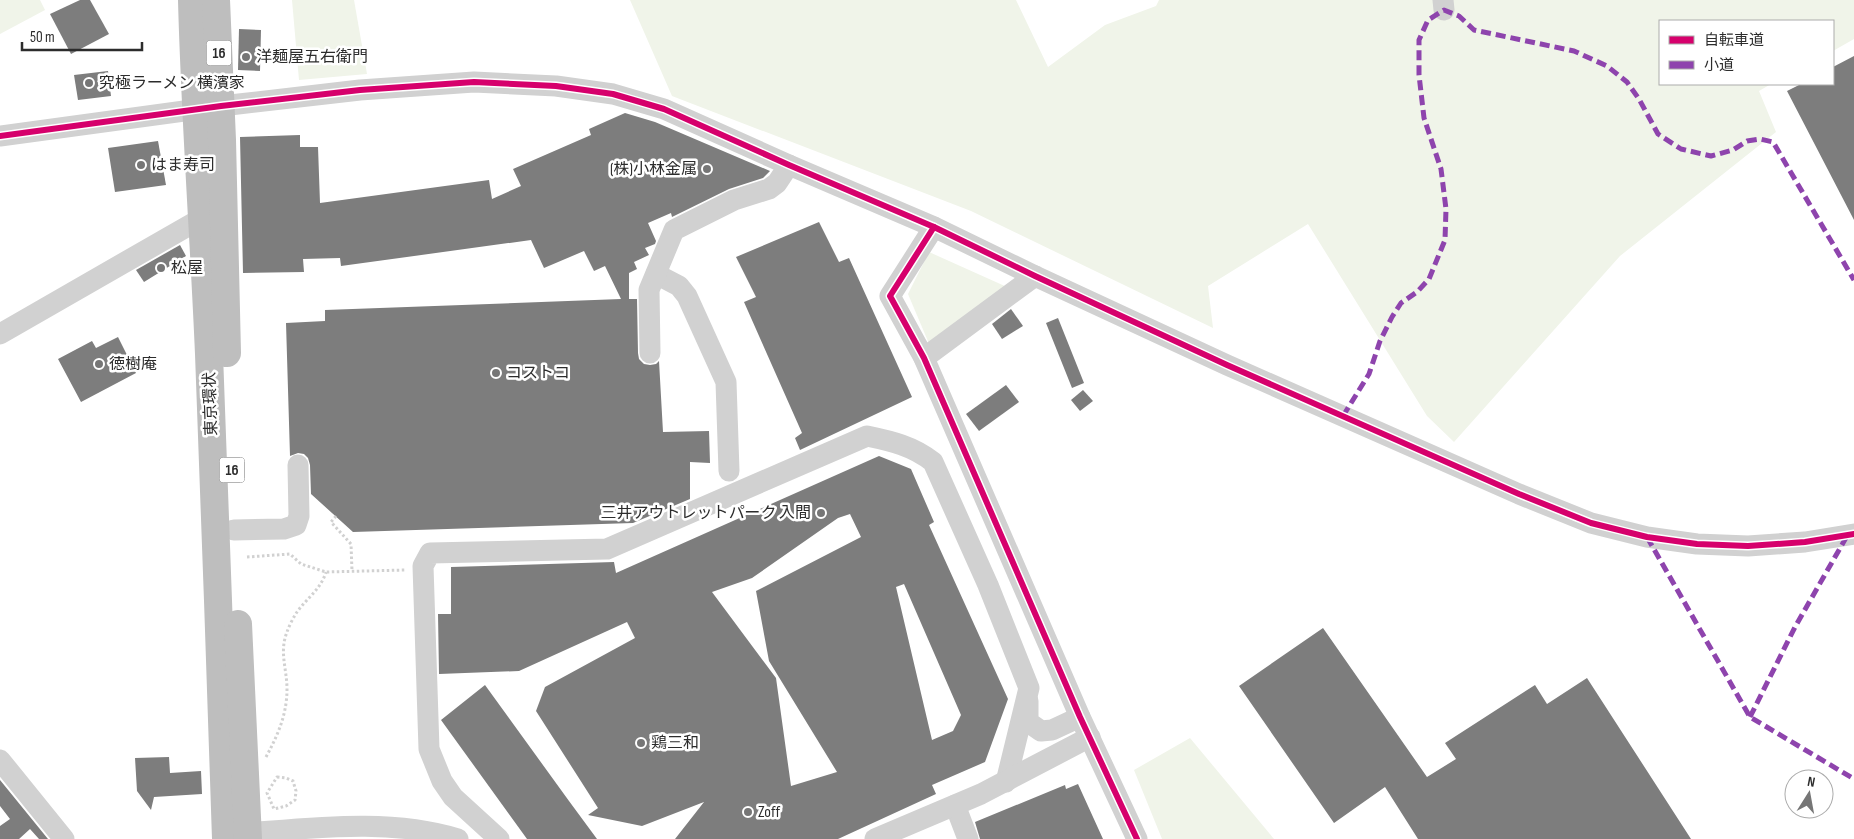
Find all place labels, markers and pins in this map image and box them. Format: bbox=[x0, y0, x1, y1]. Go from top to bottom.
place label: 洋麺屋五右衛門 bbox=[256, 48, 368, 67]
marker: 洋麺屋五右衛門 bbox=[240, 51, 252, 63]
place label: 究極ラーメン 横濱家 bbox=[99, 74, 245, 93]
marker: 究極ラーメン 横濱家 bbox=[83, 77, 95, 89]
place label: はま寿司 bbox=[151, 156, 215, 175]
marker: はま寿司 bbox=[135, 159, 147, 171]
place label: (株)小林金属 bbox=[610, 160, 697, 179]
marker: (株)小林金属 bbox=[701, 163, 713, 175]
place label: 松屋 bbox=[171, 259, 203, 278]
marker: 松屋 bbox=[155, 262, 167, 274]
place label: 徳樹庵 bbox=[109, 355, 157, 374]
marker: 徳樹庵 bbox=[93, 358, 105, 370]
place label: コストコ bbox=[506, 364, 570, 383]
marker: コストコ bbox=[490, 367, 502, 379]
place label: 三井アウトレットパーク 入間 bbox=[600, 504, 811, 523]
marker: 三井アウトレットパーク 入間 bbox=[815, 507, 827, 519]
place label: 鶏三和 bbox=[651, 734, 699, 753]
marker: 鶏三和 bbox=[635, 737, 647, 749]
place label: Zoff bbox=[758, 803, 781, 822]
marker: Zoff bbox=[742, 806, 754, 818]

